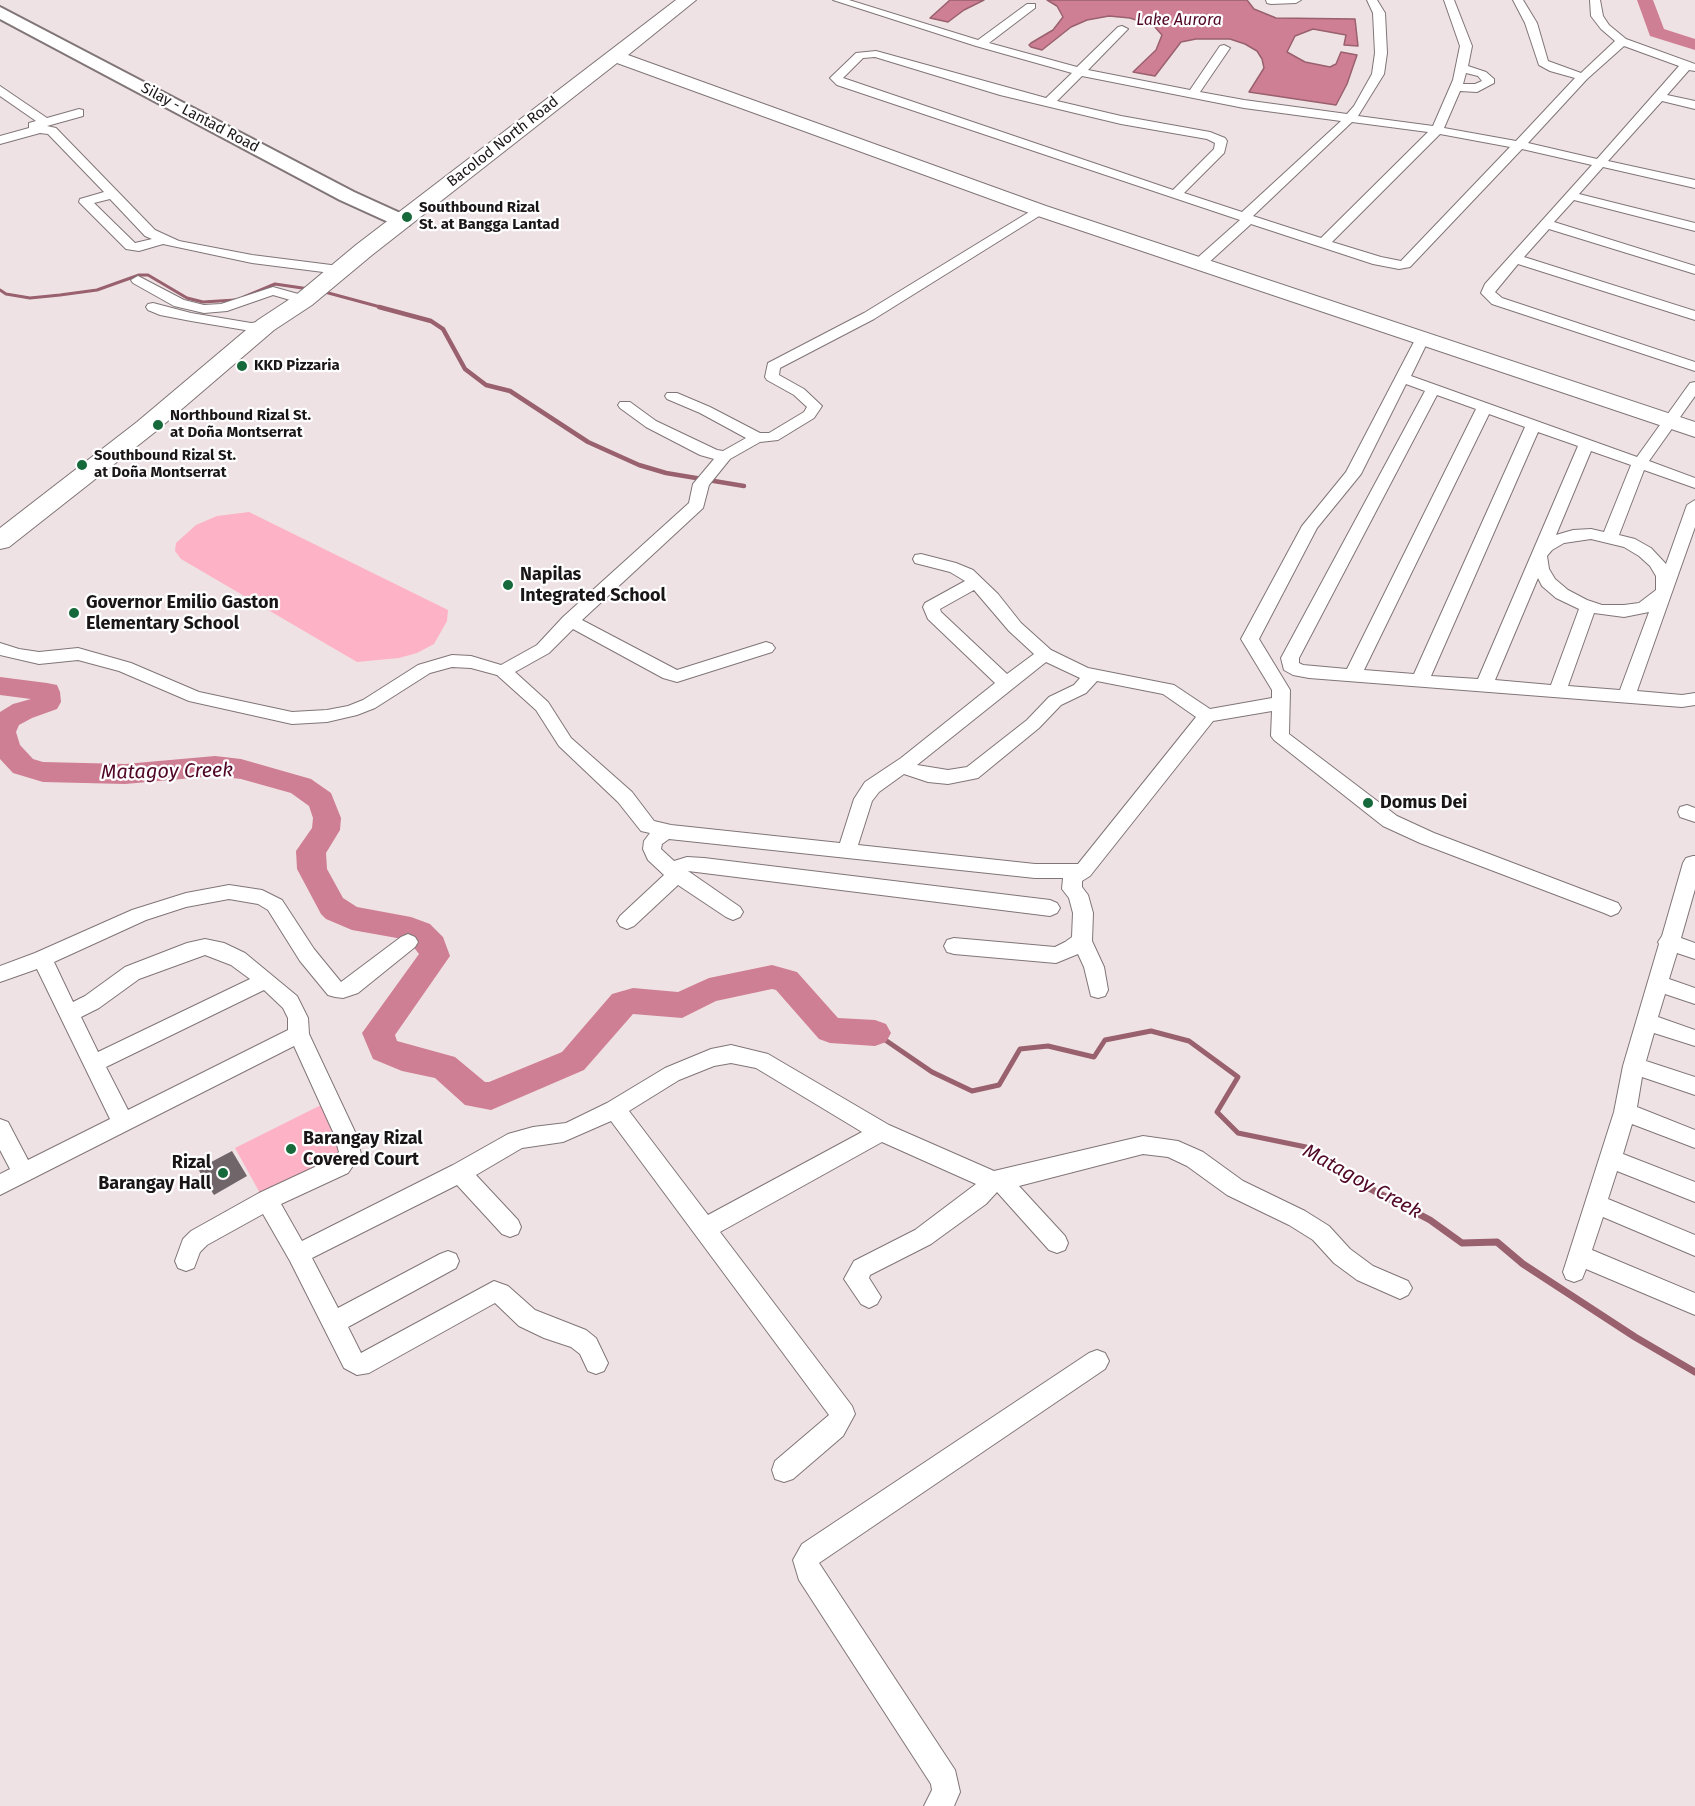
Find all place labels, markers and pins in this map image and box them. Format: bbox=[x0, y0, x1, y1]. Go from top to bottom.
place label: Southbound Rizal St. at Bangga Lantad bbox=[419, 199, 560, 234]
marker: Southbound Rizal St. at Bangga Lantad bbox=[400, 210, 414, 224]
place label: KKD Pizzaria bbox=[254, 357, 340, 375]
marker: KKD Pizzaria bbox=[235, 359, 249, 373]
place label: Northbound Rizal St. at Doña Montserrat bbox=[170, 407, 311, 442]
marker: Northbound Rizal St. at Doña Montserrat bbox=[151, 418, 165, 432]
place label: Southbound Rizal St. at Doña Montserrat bbox=[94, 447, 236, 482]
marker: Southbound Rizal St. at Doña Montserrat bbox=[75, 458, 89, 472]
place label: Napilas Integrated School bbox=[520, 564, 666, 606]
marker: Napilas Integrated School bbox=[501, 578, 515, 592]
place label: Governor Emilio Gaston Elementary School bbox=[86, 592, 279, 634]
marker: Governor Emilio Gaston Elementary School bbox=[67, 606, 81, 620]
place label: Domus Dei bbox=[1380, 792, 1467, 814]
marker: Domus Dei bbox=[1361, 796, 1375, 810]
place label: Barangay Rizal Covered Court bbox=[303, 1128, 423, 1170]
marker: Barangay Rizal Covered Court bbox=[284, 1142, 298, 1156]
place label: Rizal Barangay Hall bbox=[98, 1152, 211, 1194]
marker: Rizal Barangay Hall bbox=[216, 1166, 230, 1180]

